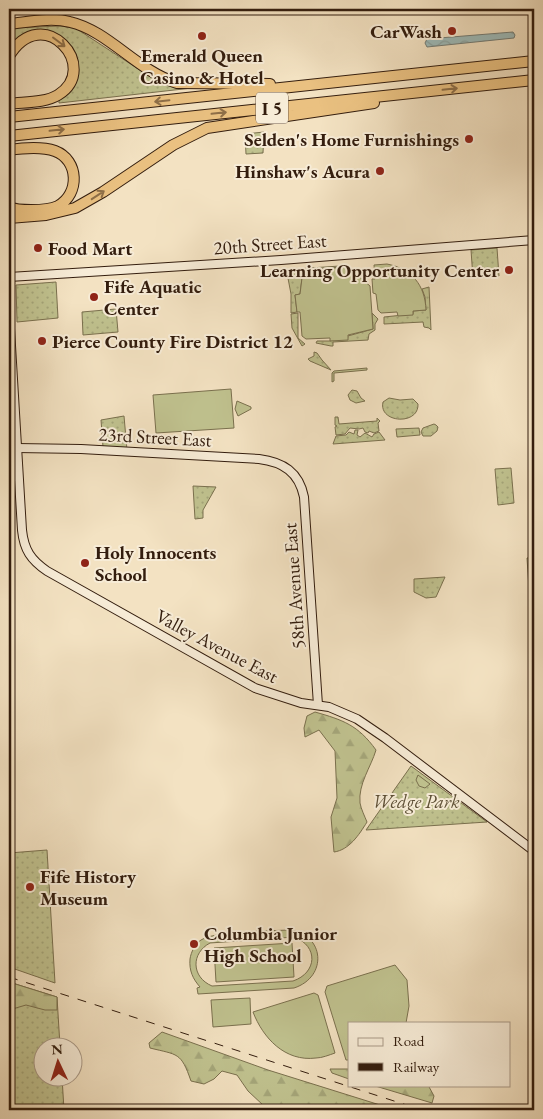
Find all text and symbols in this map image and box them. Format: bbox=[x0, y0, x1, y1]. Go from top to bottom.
place label: CarWash bbox=[370, 19, 442, 44]
marker: CarWash bbox=[446, 25, 458, 37]
marker: Emerald Queen Casino & Hotel bbox=[196, 30, 208, 42]
one-way arrow bbox=[53, 36, 66, 47]
place label: Emerald Queen Casino & Hotel bbox=[140, 43, 264, 90]
one-way arrow bbox=[442, 84, 458, 94]
road number: I 5 bbox=[256, 92, 288, 124]
one-way arrow bbox=[154, 96, 170, 106]
one-way arrow bbox=[211, 108, 227, 118]
one-way arrow bbox=[49, 126, 65, 135]
place label: Selden's Home Furnishings bbox=[244, 127, 459, 152]
marker: Selden's Home Furnishings bbox=[463, 133, 475, 145]
place label: Hinshaw's Acura bbox=[235, 159, 371, 184]
marker: Hinshaw's Acura bbox=[374, 165, 386, 177]
one-way arrow bbox=[91, 189, 105, 199]
street label: 20th Street East bbox=[213, 228, 327, 260]
place label: Food Mart bbox=[48, 236, 132, 261]
marker: Food Mart bbox=[32, 242, 44, 254]
place label: Learning Opportunity Center bbox=[260, 258, 499, 283]
marker: Learning Opportunity Center bbox=[503, 264, 515, 276]
place label: Fife Aquatic Center bbox=[104, 274, 202, 321]
marker: Fife Aquatic Center bbox=[88, 291, 100, 303]
place label: Pierce County Fire District 12 bbox=[52, 329, 293, 354]
marker: Pierce County Fire District 12 bbox=[36, 335, 48, 347]
street label: 23rd Street East bbox=[98, 422, 212, 452]
street label: 58th Avenue East bbox=[277, 522, 311, 650]
place label: Holy Innocents School bbox=[95, 540, 217, 587]
marker: Holy Innocents School bbox=[79, 557, 91, 569]
street label: Valley Avenue East bbox=[151, 603, 283, 689]
park label: Wedge Park bbox=[372, 789, 460, 814]
place label: Fife History Museum bbox=[40, 864, 137, 911]
marker: Fife History Museum bbox=[24, 881, 36, 893]
place label: Columbia Junior High School bbox=[204, 921, 337, 968]
marker: Columbia Junior High School bbox=[188, 938, 200, 950]
legend bbox=[348, 1022, 510, 1086]
text: Road bbox=[393, 1031, 425, 1050]
north arrow bbox=[32, 1036, 82, 1086]
text: N bbox=[51, 1040, 64, 1058]
text: Railway bbox=[393, 1057, 440, 1076]

